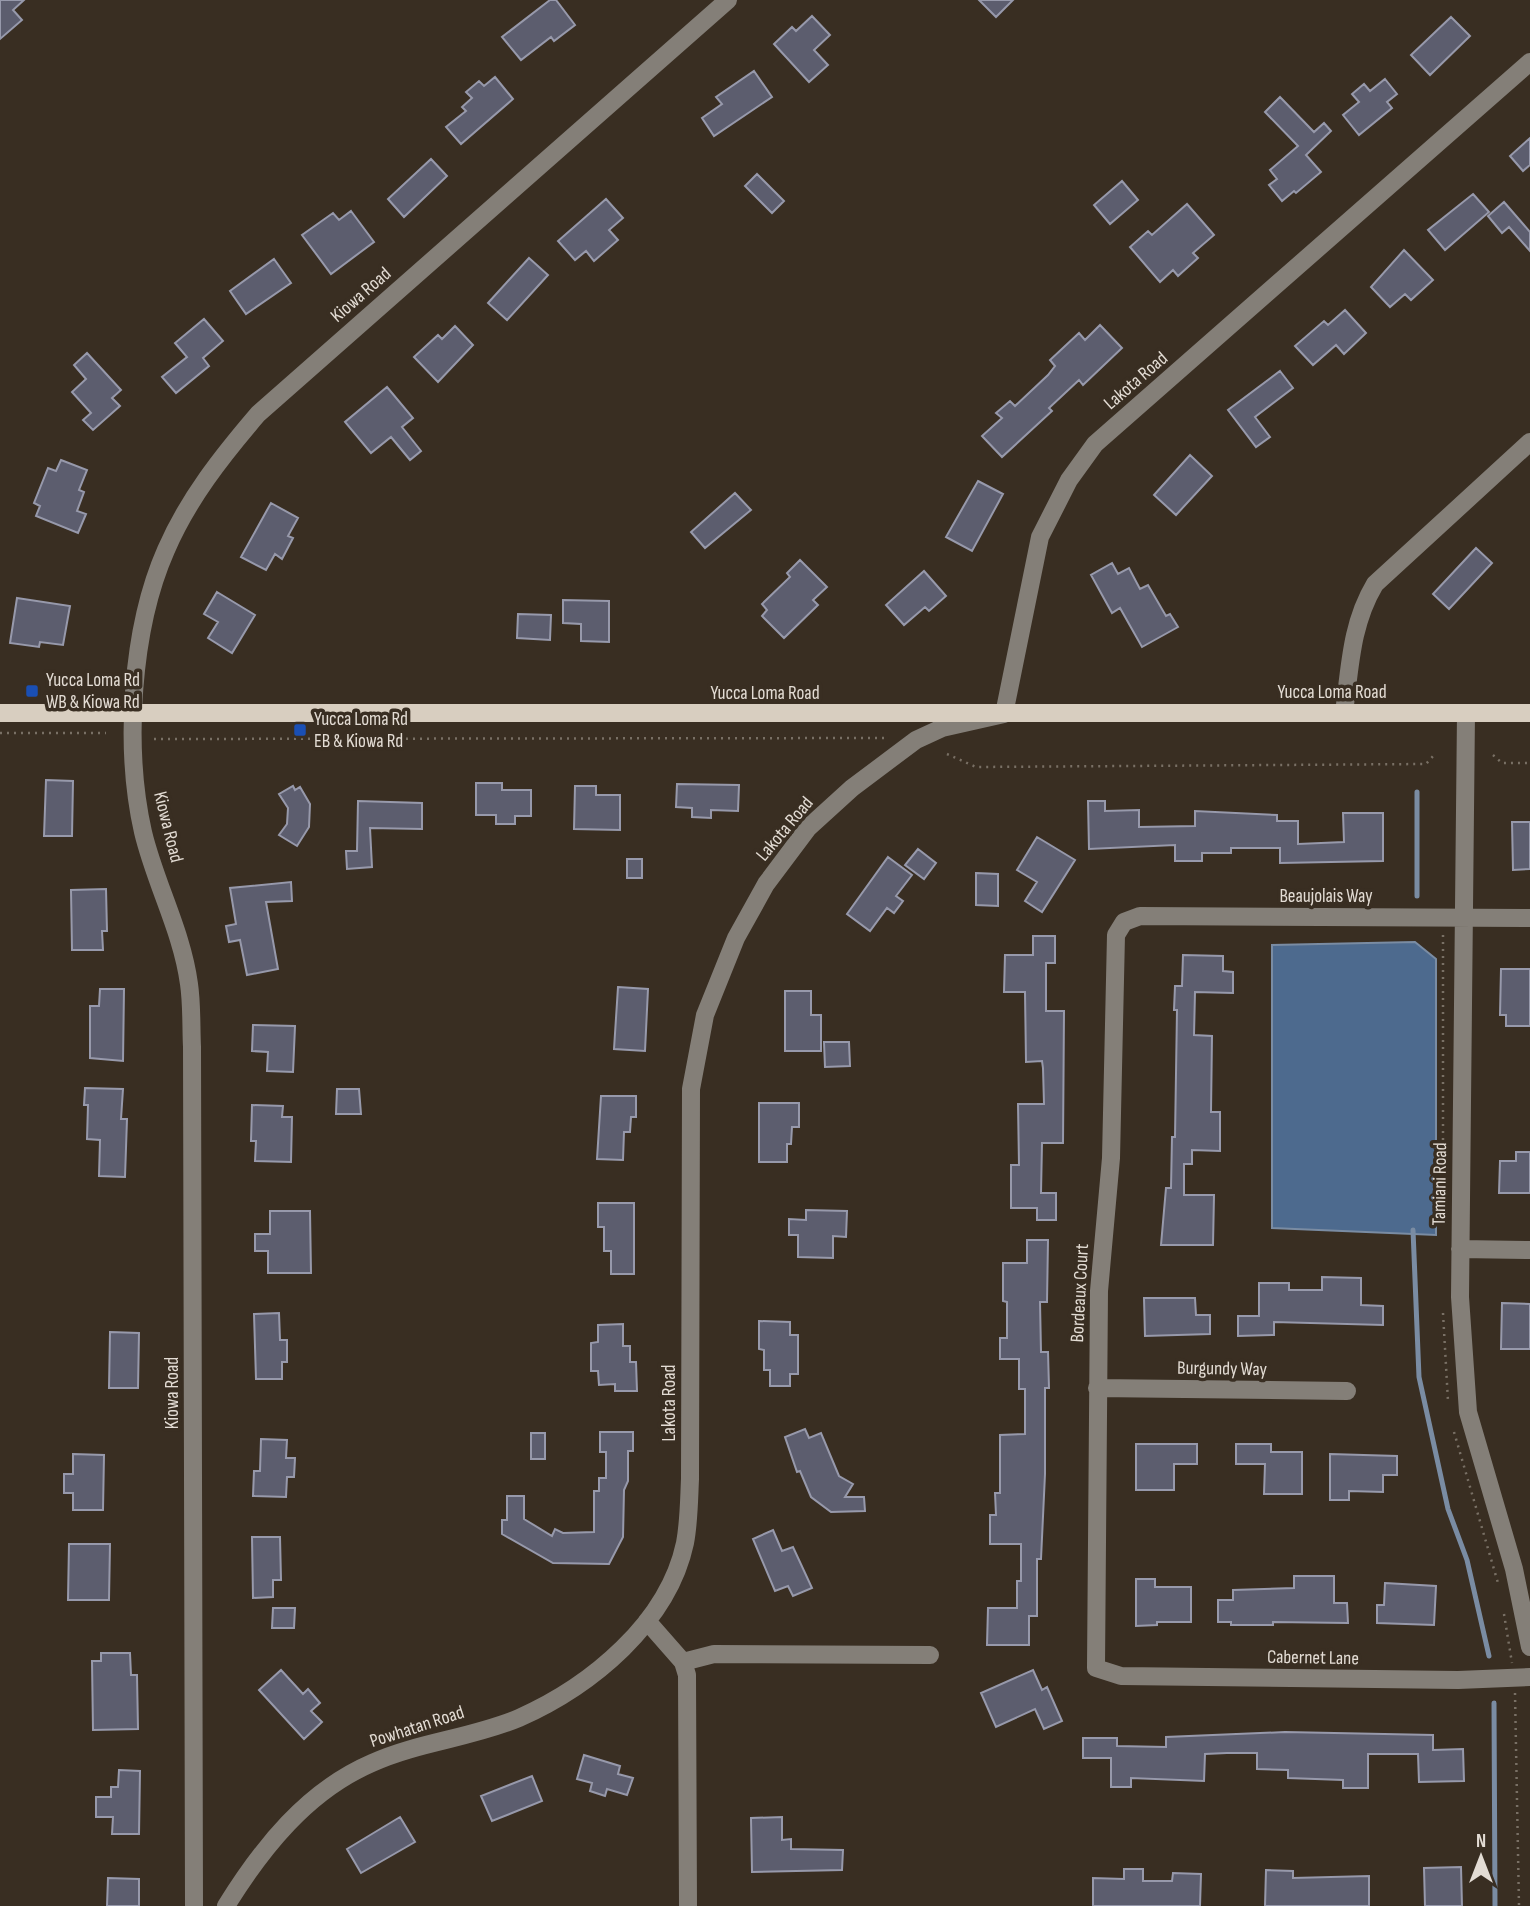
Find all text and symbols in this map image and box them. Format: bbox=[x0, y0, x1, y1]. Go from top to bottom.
street label: Kiowa Road bbox=[326, 263, 396, 327]
street label: Lakota Road bbox=[1099, 347, 1173, 415]
place label: Yucca Loma Rd WB & Kiowa Rd bbox=[46, 669, 140, 714]
street label: Yucca Loma Road bbox=[1277, 681, 1387, 704]
street label: Yucca Loma Road bbox=[710, 682, 820, 705]
marker: Yucca Loma Rd WB & Kiowa Rd bbox=[24, 683, 40, 699]
place label: Yucca Loma Rd EB & Kiowa Rd bbox=[314, 708, 408, 753]
marker: Yucca Loma Rd EB & Kiowa Rd bbox=[292, 722, 308, 738]
street label: Kiowa Road bbox=[148, 789, 188, 865]
street label: Lakota Road bbox=[751, 792, 819, 866]
street label: Beaujolais Way bbox=[1279, 885, 1373, 908]
street label: Tamiani Road bbox=[1428, 1142, 1452, 1226]
street label: Bordeaux Court bbox=[1066, 1243, 1094, 1343]
street label: Kiowa Road bbox=[161, 1357, 184, 1429]
street label: Burgundy Way bbox=[1177, 1357, 1268, 1381]
street label: Lakota Road bbox=[658, 1365, 681, 1441]
street label: Cabernet Lane bbox=[1267, 1646, 1359, 1670]
street label: Powhatan Road bbox=[367, 1701, 467, 1753]
north arrow bbox=[1446, 1822, 1516, 1892]
text: N bbox=[1476, 1830, 1486, 1853]

